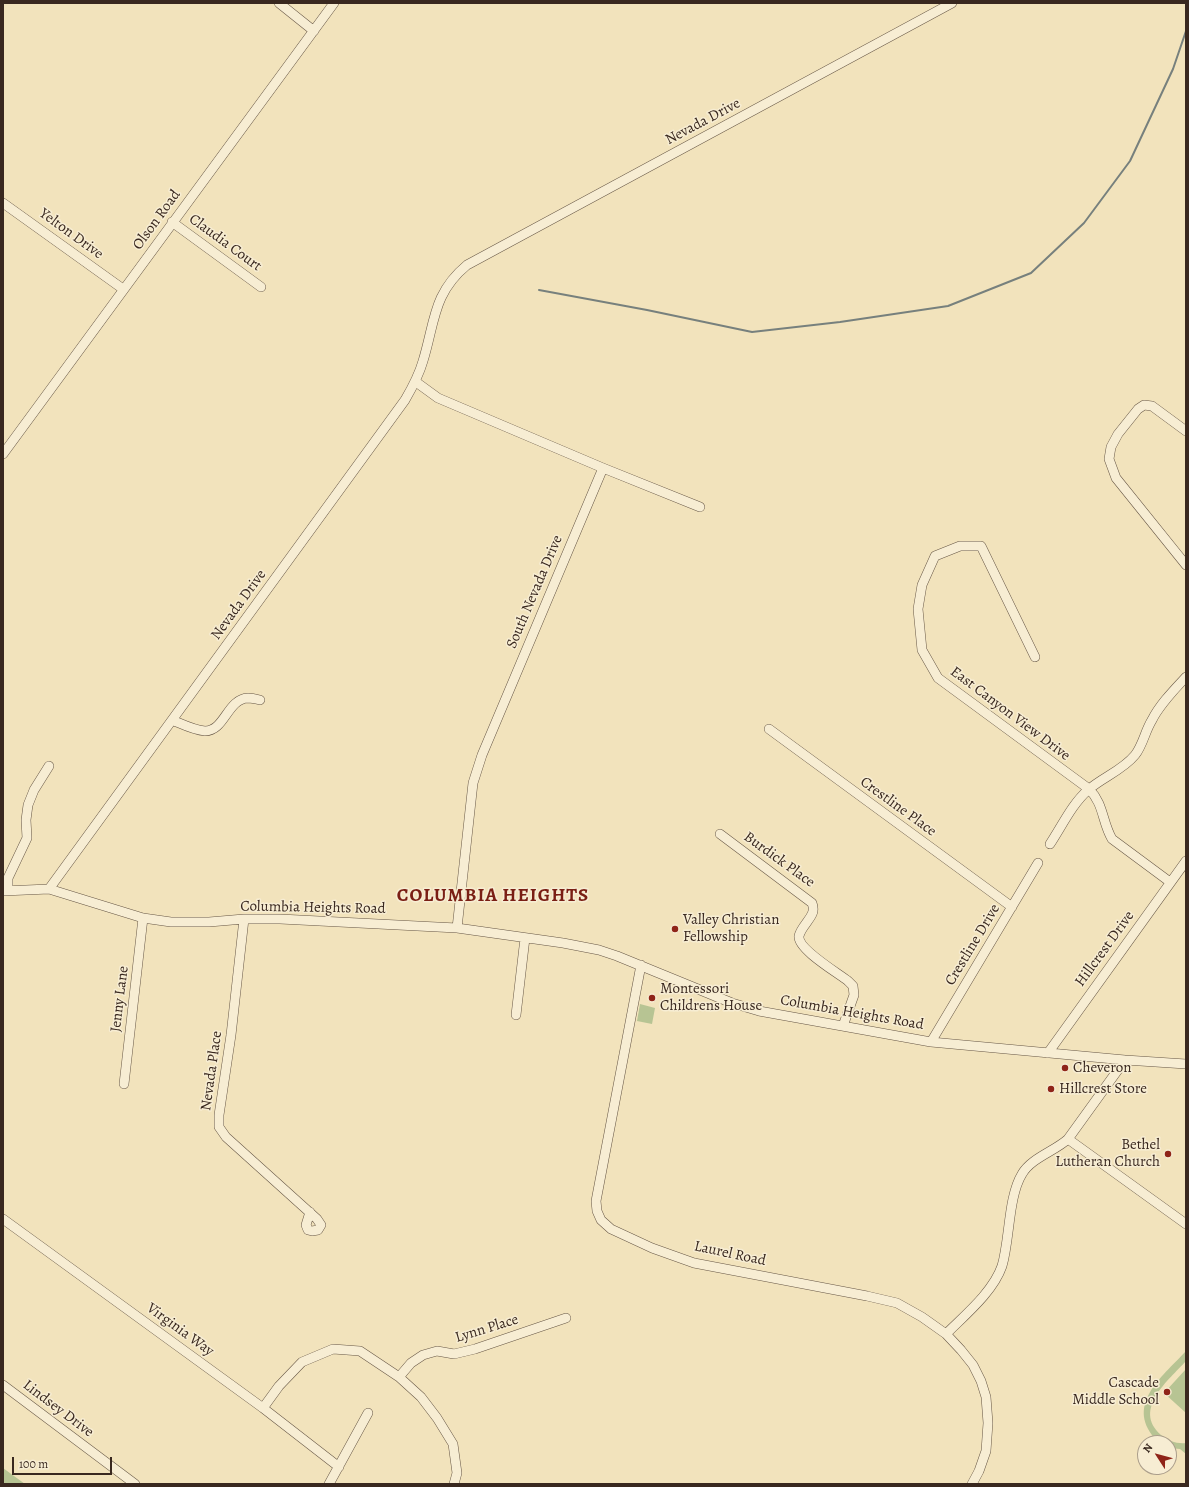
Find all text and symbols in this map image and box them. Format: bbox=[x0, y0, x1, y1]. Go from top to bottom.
street label: Nevada Drive bbox=[662, 95, 744, 149]
street label: Olson Road bbox=[129, 186, 185, 254]
street label: Yelton Drive bbox=[35, 205, 107, 263]
street label: Claudia Court bbox=[185, 211, 265, 275]
street label: South Nevada Drive bbox=[503, 533, 567, 651]
street label: Nevada Drive bbox=[208, 566, 270, 644]
street label: East Canyon View Drive bbox=[946, 663, 1074, 765]
street label: Crestline Place bbox=[856, 773, 940, 841]
street label: Burdick Place bbox=[740, 828, 818, 892]
district label: COLUMBIA HEIGHTS bbox=[397, 885, 589, 907]
street label: Columbia Heights Road bbox=[240, 898, 386, 918]
street label: Crestline Drive bbox=[942, 901, 1004, 989]
street label: Hillcrest Drive bbox=[1072, 908, 1138, 990]
place label: Valley Christian Fellowship bbox=[683, 911, 779, 946]
marker: Valley Christian Fellowship bbox=[670, 924, 680, 934]
street label: Jenny Lane bbox=[107, 965, 133, 1033]
place label: Montessori Childrens House bbox=[660, 980, 762, 1015]
street label: Columbia Heights Road bbox=[779, 992, 925, 1034]
marker: Montessori Childrens House bbox=[647, 993, 657, 1003]
street label: Nevada Place bbox=[197, 1030, 227, 1112]
place label: Cheveron bbox=[1073, 1059, 1132, 1077]
marker: Cheveron bbox=[1060, 1063, 1070, 1073]
place label: Hillcrest Store bbox=[1059, 1080, 1147, 1098]
marker: Hillcrest Store bbox=[1046, 1084, 1056, 1094]
place label: Bethel Lutheran Church bbox=[1055, 1136, 1160, 1171]
marker: Bethel Lutheran Church bbox=[1163, 1149, 1173, 1159]
street label: Laurel Road bbox=[692, 1238, 768, 1270]
street label: Virginia Way bbox=[143, 1300, 217, 1360]
street label: Lynn Place bbox=[453, 1311, 521, 1347]
place label: Cascade Middle School bbox=[1072, 1374, 1159, 1409]
street label: Lindsey Drive bbox=[19, 1376, 97, 1442]
marker: Cascade Middle School bbox=[1162, 1387, 1172, 1397]
north arrow bbox=[1137, 1435, 1177, 1475]
text: N bbox=[1139, 1441, 1156, 1456]
scale bar bbox=[14, 1449, 114, 1475]
text: 100 m bbox=[19, 1456, 48, 1472]

